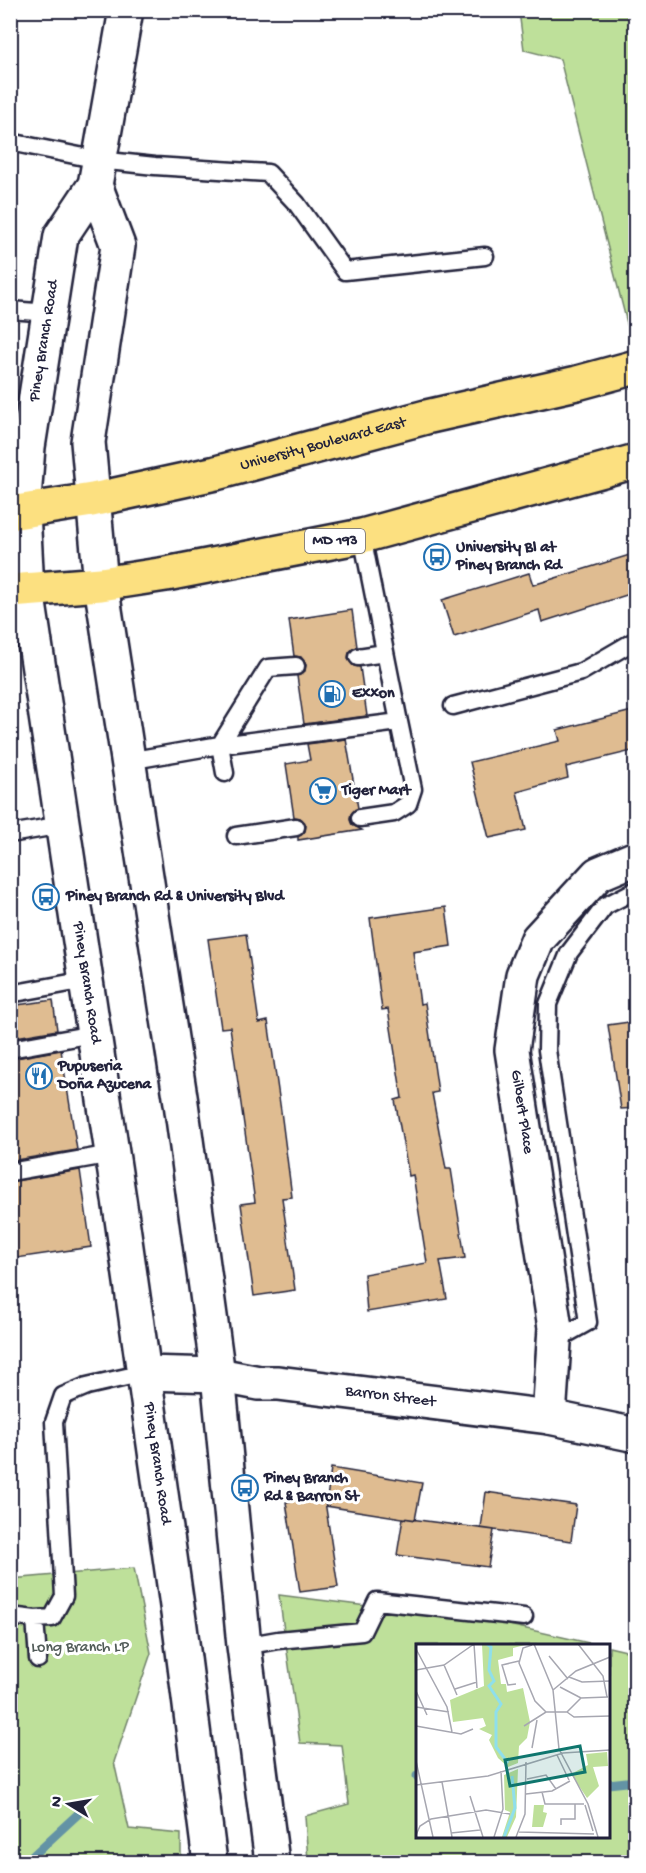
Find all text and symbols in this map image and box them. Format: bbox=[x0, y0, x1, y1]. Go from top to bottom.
street label: Piney Branch Road bbox=[26, 277, 64, 404]
street label: University Boulevard East bbox=[238, 413, 410, 476]
road number: MD 193 bbox=[305, 529, 365, 553]
place label: University Bl at Piney Branch Rd bbox=[455, 539, 563, 576]
bus stop icon: University Bl at Piney Branch Rd bbox=[422, 542, 452, 572]
fuel station icon: Exxon bbox=[317, 679, 347, 709]
place label: Exxon bbox=[352, 685, 395, 704]
supermarket icon: Tiger Mart bbox=[308, 776, 338, 806]
place label: Tiger Mart bbox=[340, 782, 412, 801]
bus stop icon: Piney Branch Rd & University Blvd bbox=[31, 882, 61, 912]
place label: Piney Branch Rd & University Blvd bbox=[65, 888, 285, 907]
street label: Piney Branch Road bbox=[68, 919, 105, 1047]
place label: Pupuseria Doña Azucena bbox=[56, 1058, 152, 1095]
restaurant icon: Pupuseria Doña Azucena bbox=[24, 1061, 54, 1091]
street label: Gilbert Place bbox=[505, 1069, 537, 1156]
street label: Barron Street bbox=[343, 1382, 438, 1412]
street label: Piney Branch Road bbox=[139, 1400, 175, 1527]
place label: Piney Branch Rd & Barron St bbox=[263, 1470, 360, 1507]
bus stop icon: Piney Branch Rd & Barron St bbox=[230, 1473, 260, 1503]
park label: Long Branch LP bbox=[31, 1639, 129, 1658]
inset map bbox=[416, 1644, 610, 1837]
north arrow bbox=[39, 1774, 99, 1834]
text: N bbox=[47, 1794, 68, 1809]

